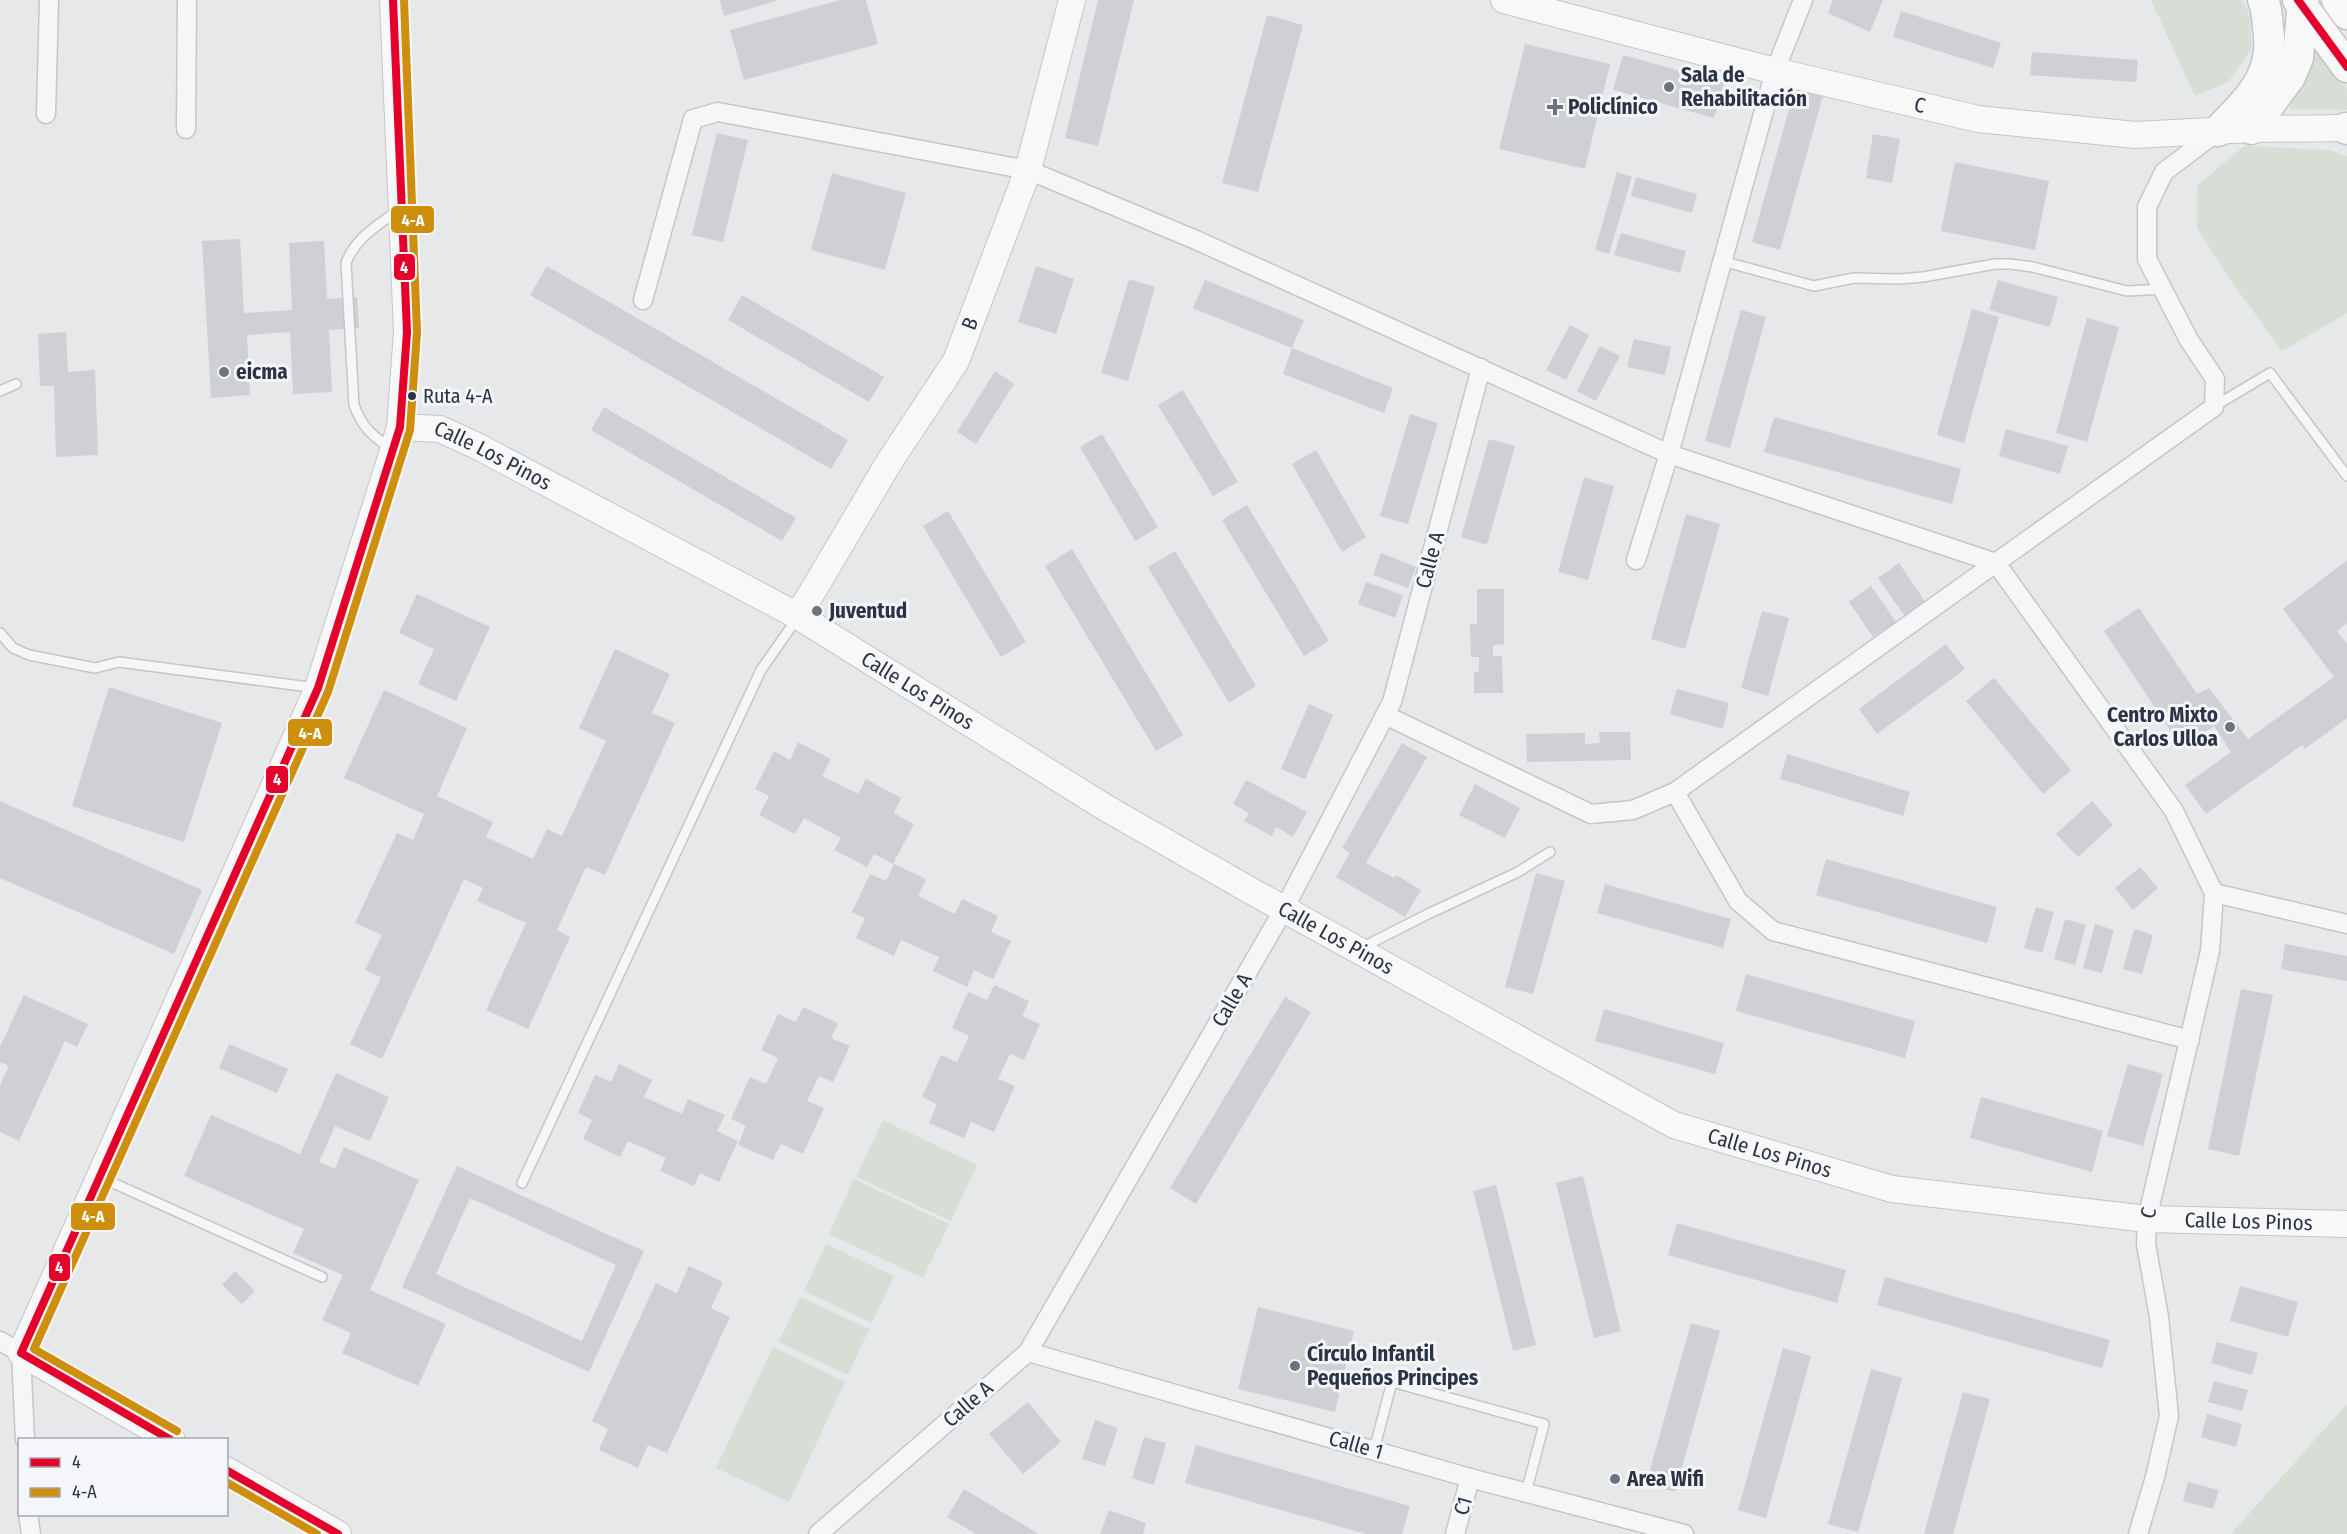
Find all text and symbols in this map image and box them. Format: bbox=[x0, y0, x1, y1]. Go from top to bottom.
place label: Sala de Rehabilitación bbox=[1681, 62, 1807, 112]
marker: Sala de Rehabilitación bbox=[1662, 80, 1676, 94]
street label: C bbox=[1912, 91, 1928, 119]
place label: Policlínico bbox=[1568, 94, 1658, 120]
marker: Policlínico bbox=[1546, 98, 1564, 116]
line badge: 4-A bbox=[390, 205, 435, 234]
text: 4-A bbox=[402, 211, 425, 230]
line badge: 4 bbox=[393, 253, 416, 281]
text: 4 bbox=[400, 258, 408, 277]
street label: B bbox=[956, 314, 984, 334]
place label: eicma bbox=[236, 359, 288, 385]
marker: eicma bbox=[217, 365, 231, 379]
place label: Ruta 4-A bbox=[423, 384, 493, 408]
marker: Ruta 4-A bbox=[406, 390, 418, 402]
street label: Calle Los Pinos bbox=[430, 415, 556, 496]
street label: Calle A bbox=[1410, 529, 1450, 591]
place label: Juventud bbox=[828, 598, 907, 624]
marker: Juventud bbox=[810, 604, 824, 618]
street label: Calle Los Pinos bbox=[856, 646, 979, 736]
place label: Centro Mixto Carlos Ulloa bbox=[2107, 702, 2218, 752]
line badge: 4-A bbox=[287, 718, 333, 747]
marker: Centro Mixto Carlos Ulloa bbox=[2223, 720, 2237, 734]
text: 4-A bbox=[299, 724, 322, 743]
line badge: 4 bbox=[265, 765, 289, 794]
text: 4 bbox=[273, 770, 281, 789]
street label: Calle Los Pinos bbox=[1274, 896, 1398, 980]
street label: Calle A bbox=[1206, 968, 1258, 1032]
street label: Calle Los Pinos bbox=[1704, 1123, 1835, 1184]
line badge: 4-A bbox=[70, 1202, 116, 1231]
street label: C bbox=[2135, 1204, 2162, 1221]
text: 4-A bbox=[82, 1207, 105, 1226]
street label: Calle Los Pinos bbox=[2184, 1207, 2313, 1236]
line badge: 4 bbox=[48, 1253, 71, 1282]
text: 4 bbox=[55, 1258, 63, 1277]
place label: Círculo Infantil Pequeños Principes bbox=[1307, 1341, 1478, 1391]
marker: Círculo Infantil Pequeños Principes bbox=[1288, 1359, 1302, 1373]
street label: Calle A bbox=[938, 1375, 998, 1433]
street label: Calle 1 bbox=[1326, 1425, 1386, 1465]
legend bbox=[18, 1438, 228, 1516]
text: 4 bbox=[72, 1451, 81, 1473]
place label: Area Wifi bbox=[1626, 1466, 1704, 1492]
marker: Area Wifi bbox=[1608, 1472, 1622, 1486]
text: 4-A bbox=[72, 1481, 97, 1503]
street label: C1 bbox=[1448, 1494, 1478, 1518]

